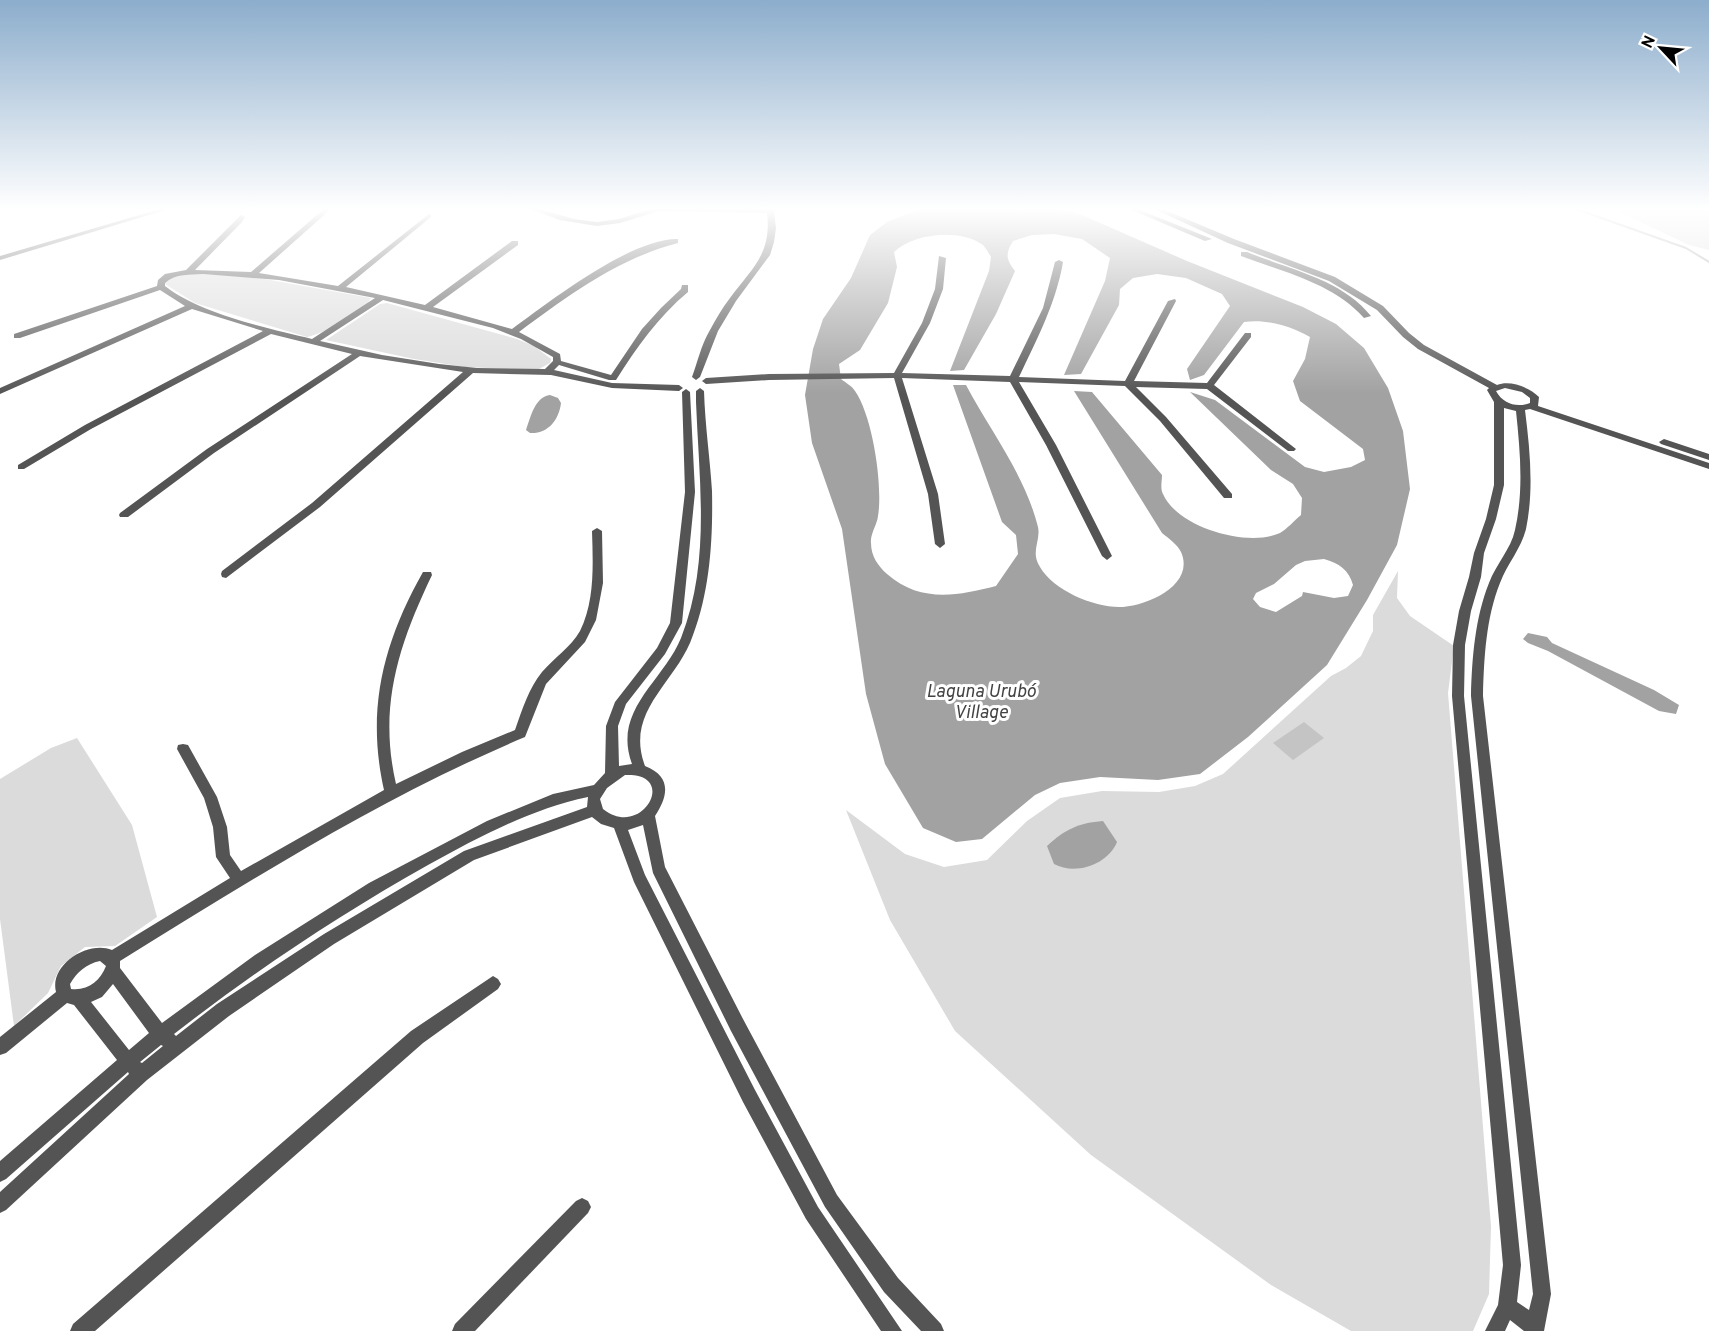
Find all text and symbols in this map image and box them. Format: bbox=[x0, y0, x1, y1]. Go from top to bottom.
north arrow bbox=[1631, 18, 1691, 78]
text: N bbox=[1638, 33, 1661, 52]
water label: Laguna Urubó Village bbox=[926, 681, 1037, 725]

